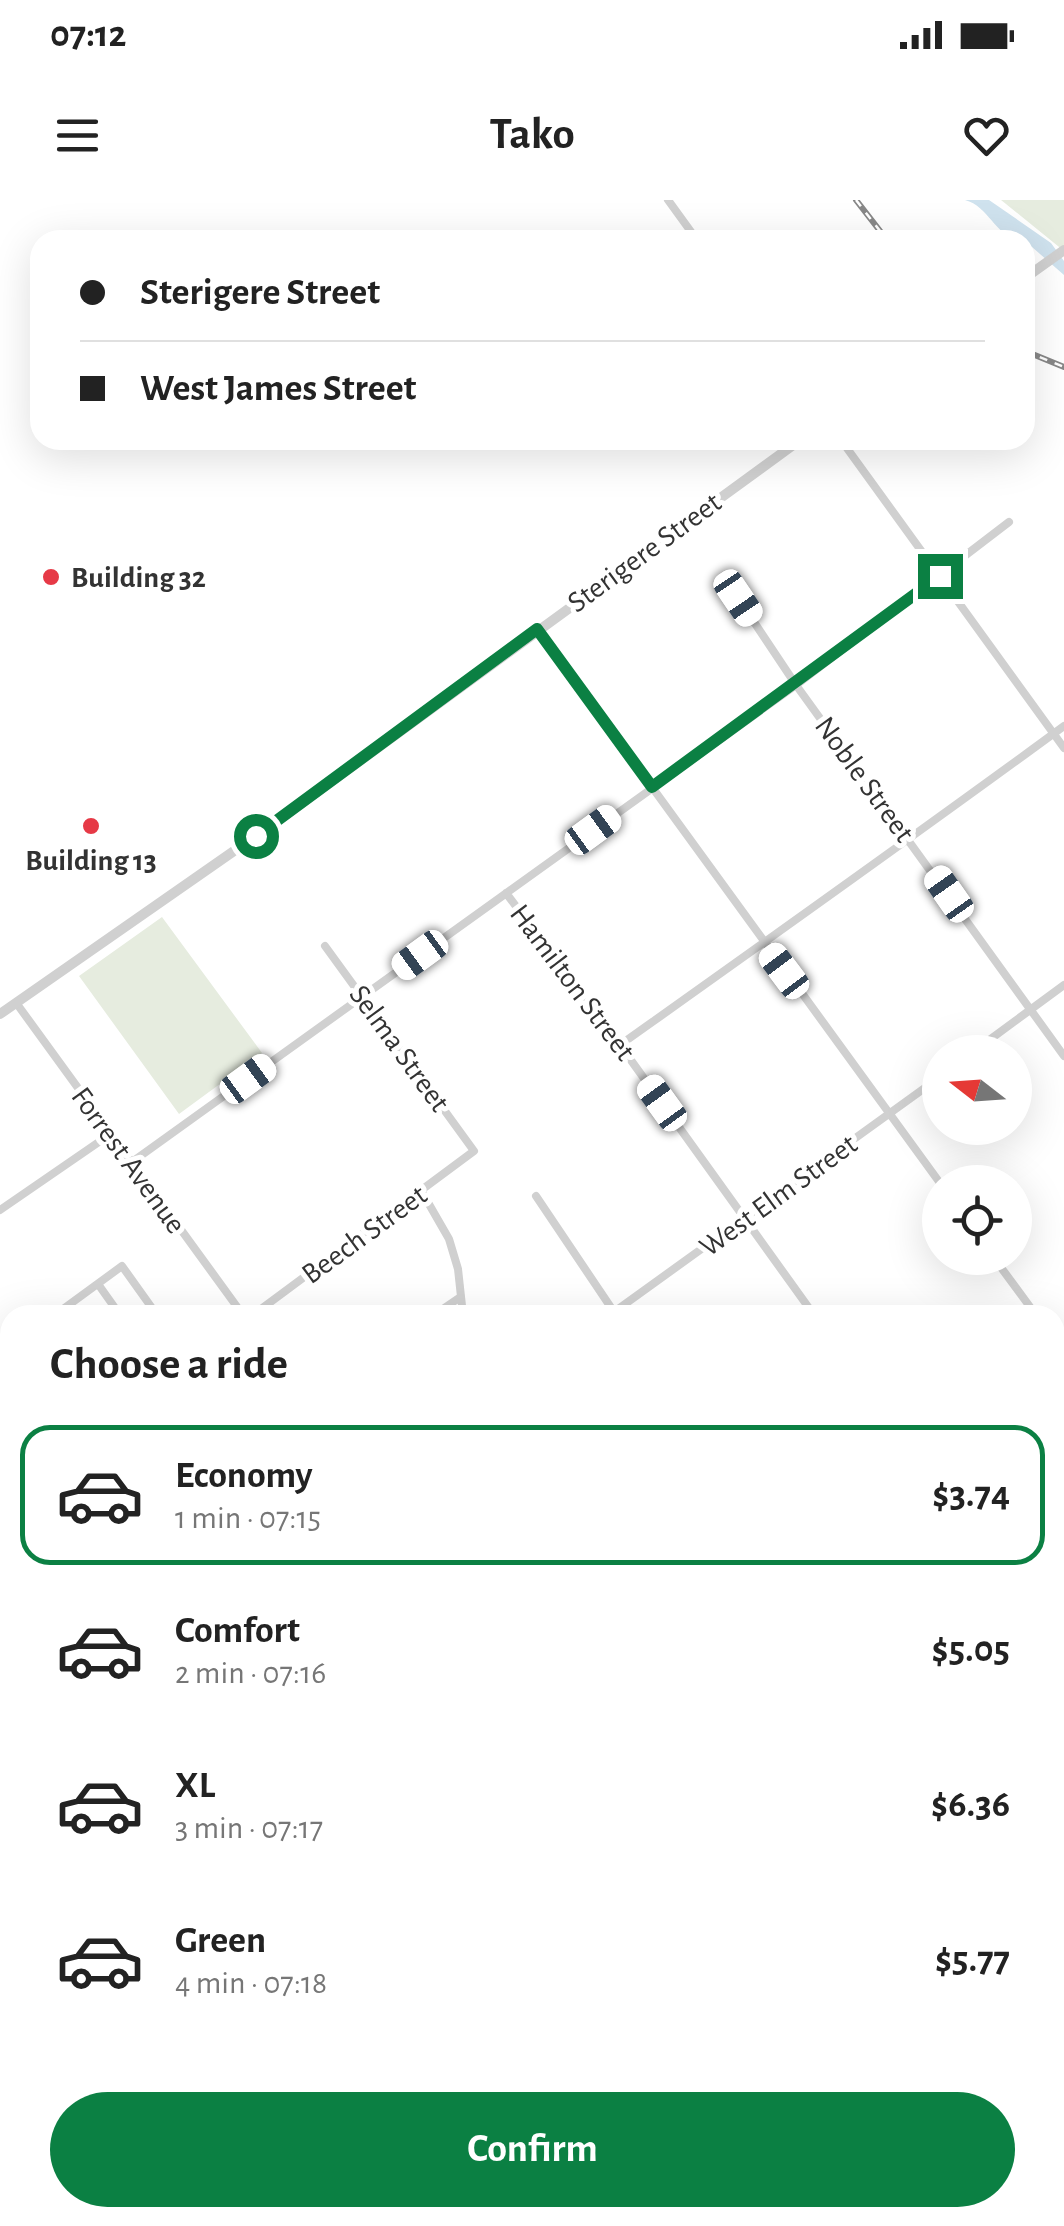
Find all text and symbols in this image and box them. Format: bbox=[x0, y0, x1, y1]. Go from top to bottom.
text: 07:12 bbox=[50, 16, 127, 54]
icon: menu bbox=[50, 108, 105, 163]
icon: heart bbox=[959, 108, 1014, 163]
text: Tako bbox=[489, 112, 575, 157]
text: Sterigere Street bbox=[140, 274, 380, 312]
text: West James Street bbox=[140, 370, 416, 408]
street label: Sterigere Street bbox=[562, 487, 727, 618]
route end bbox=[918, 554, 963, 599]
place label: Building 32 bbox=[71, 563, 206, 593]
car bbox=[709, 565, 767, 631]
marker: Building 32 bbox=[40, 566, 62, 588]
street label: Noble Street bbox=[809, 711, 920, 848]
car bbox=[560, 800, 626, 860]
route start bbox=[234, 814, 279, 859]
marker: Building 13 bbox=[80, 815, 102, 837]
place label: Building 13 bbox=[25, 846, 157, 876]
car bbox=[920, 861, 978, 927]
street label: Hamilton Street bbox=[504, 899, 641, 1067]
car bbox=[387, 925, 453, 985]
car bbox=[754, 938, 814, 1004]
street label: Selma Street bbox=[343, 980, 455, 1118]
north arrow bbox=[922, 1035, 1032, 1145]
map controls bbox=[922, 1035, 1032, 1275]
car bbox=[215, 1049, 281, 1109]
car bbox=[632, 1070, 692, 1136]
street label: Forrest Avenue bbox=[65, 1082, 191, 1239]
street label: West Elm Street bbox=[694, 1129, 863, 1263]
button: locate bbox=[922, 1165, 1032, 1275]
street label: Beech Street bbox=[297, 1179, 433, 1290]
text: Choose a ride bbox=[50, 1342, 288, 1387]
icon: car bbox=[55, 1450, 145, 1540]
text: Economy bbox=[175, 1457, 313, 1495]
text: $3.74 bbox=[932, 1476, 1010, 1514]
text: 1 min · 07:15 bbox=[175, 1502, 321, 1534]
icon: car bbox=[55, 1605, 145, 1695]
text: Comfort bbox=[175, 1612, 300, 1650]
text: $5.05 bbox=[932, 1631, 1010, 1669]
text: 2 min · 07:16 bbox=[175, 1657, 326, 1689]
icon: car bbox=[55, 1760, 145, 1850]
text: XL bbox=[175, 1767, 215, 1805]
text: $6.36 bbox=[931, 1786, 1010, 1824]
text: 3 min · 07:17 bbox=[175, 1812, 323, 1844]
icon: car bbox=[55, 1915, 145, 2005]
text: Green bbox=[175, 1922, 266, 1960]
text: $5.77 bbox=[935, 1941, 1010, 1979]
text: 4 min · 07:18 bbox=[175, 1967, 327, 1999]
button: Confirm bbox=[50, 2092, 1015, 2207]

